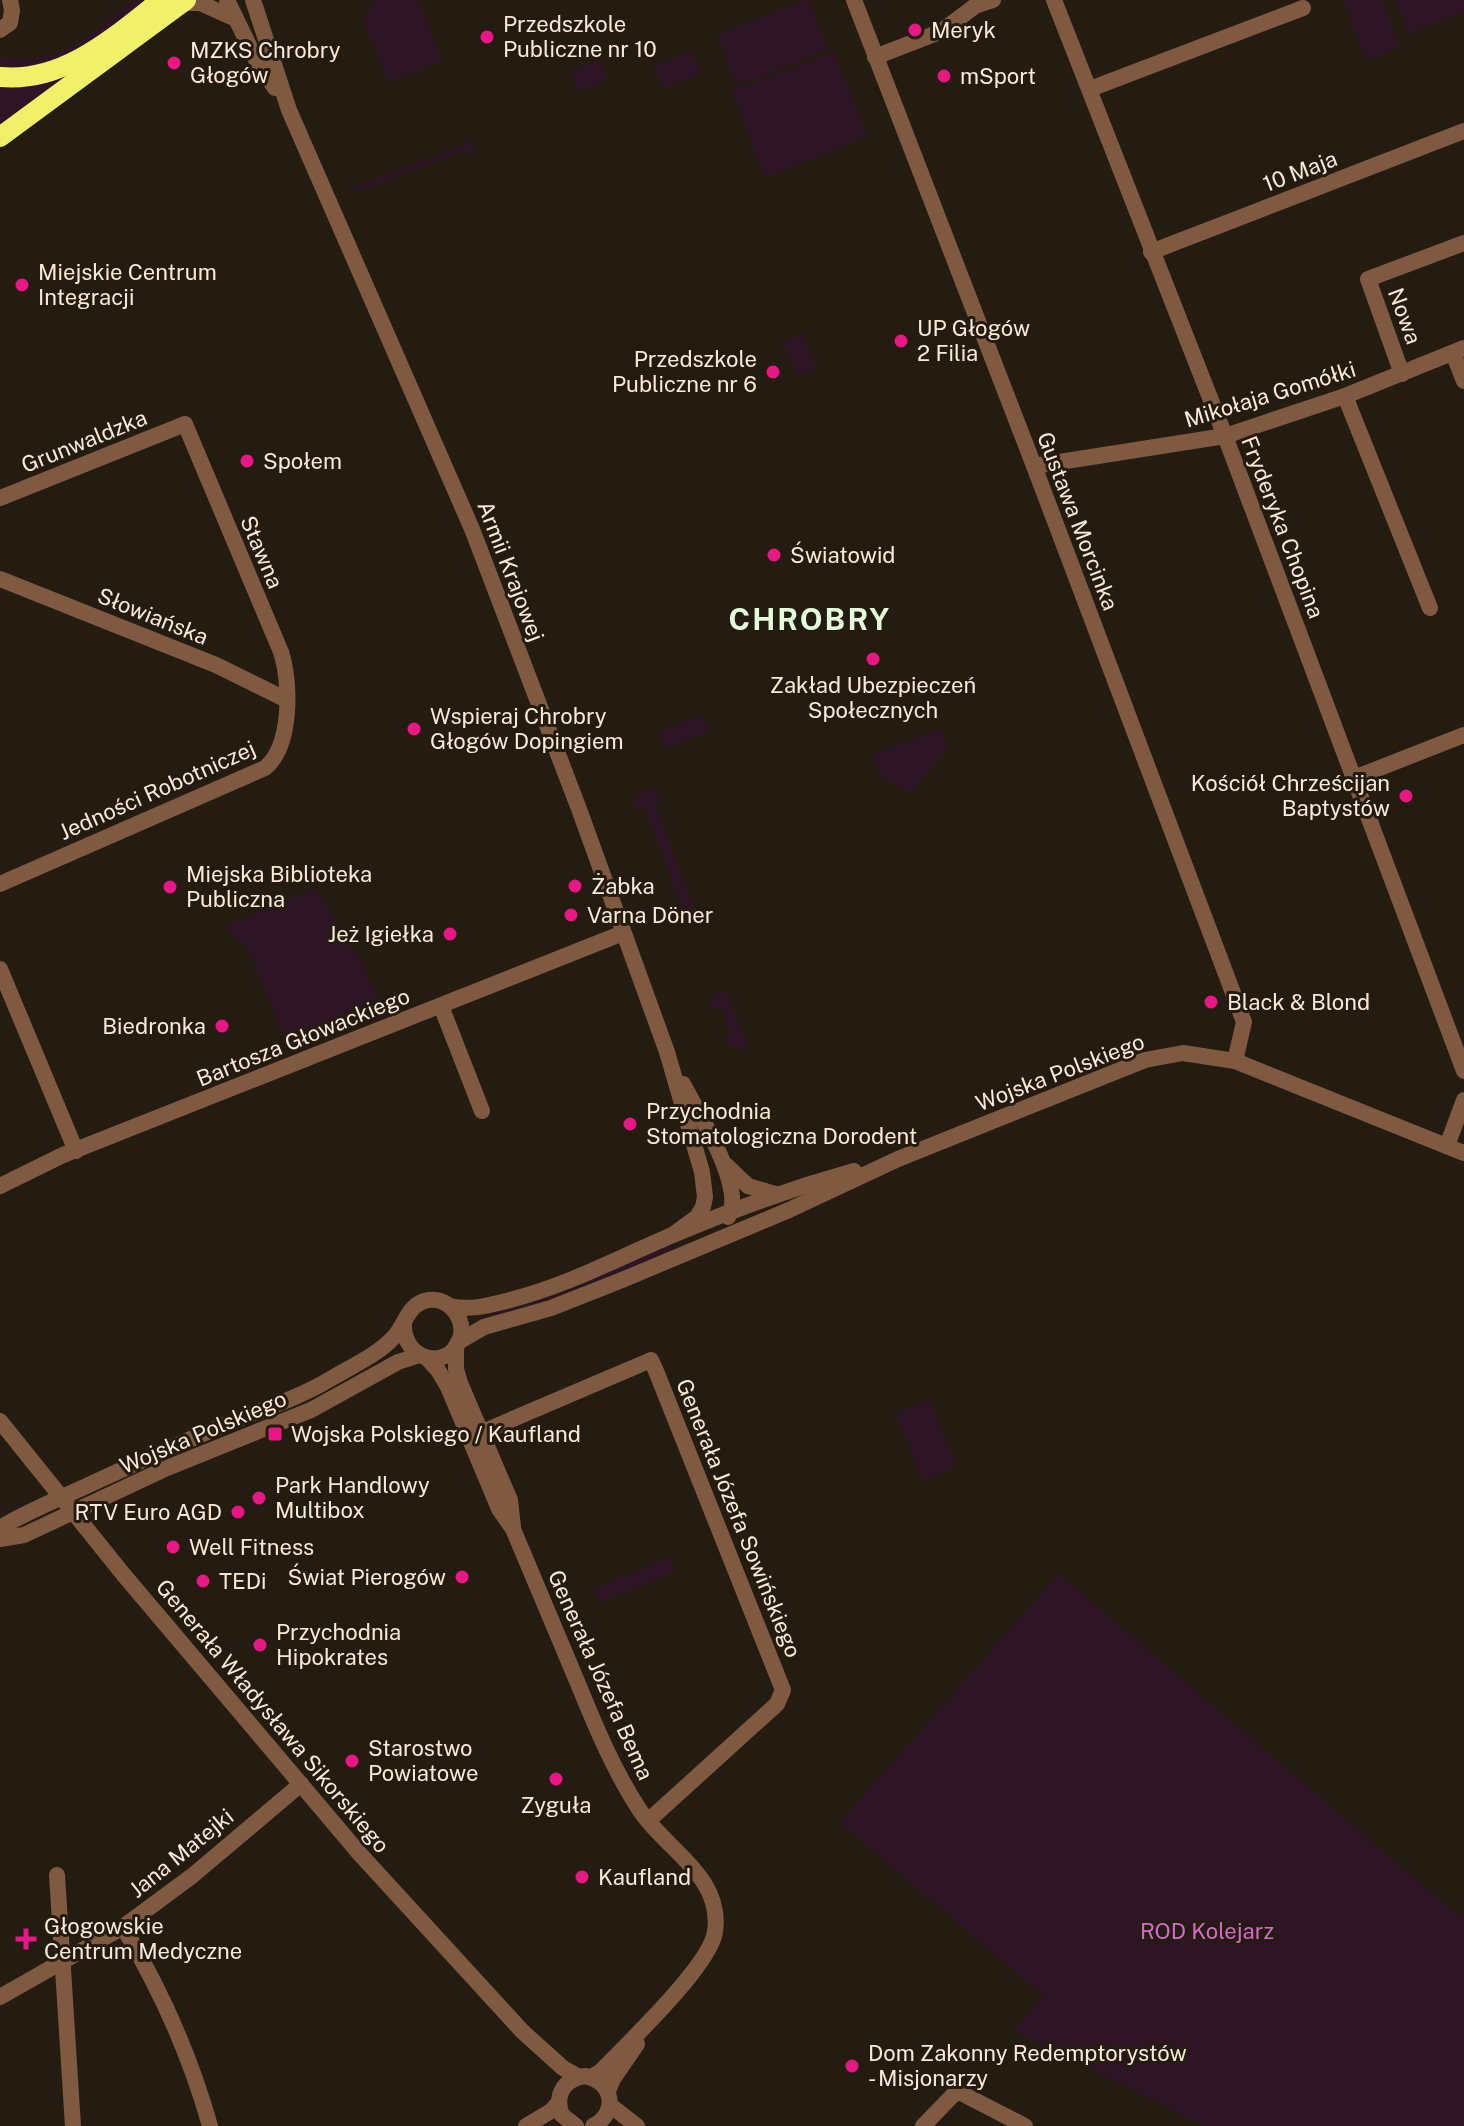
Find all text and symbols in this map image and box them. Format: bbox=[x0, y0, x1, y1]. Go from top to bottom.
place label: Przedszkole Publiczne nr 10 bbox=[503, 11, 657, 62]
place label: Meryk bbox=[931, 17, 996, 43]
marker: Meryk bbox=[906, 21, 924, 39]
marker: Przedszkole Publiczne nr 10 bbox=[478, 28, 496, 46]
place label: MZKS Chrobry Głogów bbox=[190, 37, 341, 88]
marker: MZKS Chrobry Głogów bbox=[165, 54, 183, 72]
place label: mSport bbox=[960, 63, 1036, 89]
marker: mSport bbox=[935, 67, 953, 85]
street label: 10 Maja bbox=[1259, 145, 1341, 197]
place label: Miejskie Centrum Integracji bbox=[38, 259, 217, 310]
marker: Miejskie Centrum Integracji bbox=[13, 276, 31, 294]
street label: Nowa bbox=[1383, 284, 1427, 348]
place label: UP Głogów 2 Filia bbox=[917, 315, 1030, 366]
marker: UP Głogów 2 Filia bbox=[892, 332, 910, 350]
place label: Przedszkole Publiczne nr 6 bbox=[612, 346, 757, 397]
street label: Mikołaja Gomółki bbox=[1181, 356, 1359, 432]
marker: Przedszkole Publiczne nr 6 bbox=[764, 363, 782, 381]
street label: Grunwaldzka bbox=[17, 404, 151, 478]
street label: Gustawa Morcinka bbox=[1032, 428, 1124, 614]
street label: Fryderyka Chopina bbox=[1236, 432, 1330, 622]
place label: Społem bbox=[263, 448, 342, 474]
marker: Społem bbox=[238, 452, 256, 470]
street label: Armii Krajowej bbox=[472, 497, 550, 645]
street label: Stawna bbox=[235, 512, 289, 592]
place label: Światowid bbox=[790, 541, 895, 568]
marker: Światowid bbox=[765, 546, 783, 564]
street label: Słowiańska bbox=[94, 582, 212, 650]
district label: CHROBRY bbox=[729, 601, 891, 637]
marker: Zakład Ubezpieczeń Społecznych bbox=[864, 650, 882, 668]
place label: Zakład Ubezpieczeń Społecznych bbox=[770, 672, 976, 723]
place label: Wspieraj Chrobry Głogów Dopingiem bbox=[430, 703, 623, 754]
marker: Wspieraj Chrobry Głogów Dopingiem bbox=[405, 720, 423, 738]
street label: Jedności Robotniczej bbox=[55, 735, 259, 845]
place label: Kościół Chrześcijan Baptystów bbox=[1191, 770, 1390, 821]
marker: Kościół Chrześcijan Baptystów bbox=[1397, 787, 1415, 805]
place label: Miejska Biblioteka Publiczna bbox=[186, 861, 372, 912]
place label: Żabka bbox=[591, 872, 655, 899]
marker: Żabka bbox=[566, 877, 584, 895]
marker: Miejska Biblioteka Publiczna bbox=[161, 878, 179, 896]
place label: Varna Döner bbox=[587, 902, 713, 928]
marker: Varna Döner bbox=[562, 906, 580, 924]
place label: Jeż Igiełka bbox=[328, 921, 434, 947]
marker: Jeż Igiełka bbox=[441, 925, 459, 943]
street label: Bartosza Głowackiego bbox=[193, 982, 413, 1092]
place label: Black & Blond bbox=[1227, 989, 1370, 1015]
marker: Black & Blond bbox=[1202, 993, 1220, 1011]
place label: Biedronka bbox=[102, 1013, 206, 1039]
marker: Biedronka bbox=[213, 1017, 231, 1035]
street label: Wojska Polskiego bbox=[972, 1028, 1148, 1116]
place label: Przychodnia Stomatologiczna Dorodent bbox=[646, 1098, 917, 1149]
marker: Przychodnia Stomatologiczna Dorodent bbox=[621, 1115, 639, 1133]
street label: Generała Józefa Sowińskiego bbox=[671, 1375, 807, 1661]
street label: Wojska Polskiego bbox=[116, 1385, 290, 1479]
place label: Wojska Polskiego / Kaufland bbox=[291, 1421, 581, 1447]
marker: Wojska Polskiego / Kaufland bbox=[266, 1425, 284, 1443]
place label: Park Handlowy Multibox bbox=[275, 1472, 430, 1523]
marker: Park Handlowy Multibox bbox=[250, 1489, 268, 1507]
place label: RTV Euro AGD bbox=[75, 1499, 222, 1525]
marker: RTV Euro AGD bbox=[229, 1503, 247, 1521]
place label: Well Fitness bbox=[189, 1534, 314, 1560]
marker: Well Fitness bbox=[164, 1538, 182, 1556]
place label: Świat Pierogów bbox=[287, 1563, 446, 1590]
street label: Generała Józefa Bema bbox=[543, 1566, 659, 1784]
place label: TEDi bbox=[219, 1568, 267, 1594]
marker: Świat Pierogów bbox=[453, 1568, 471, 1586]
marker: TEDi bbox=[194, 1572, 212, 1590]
street label: Generała Władysława Sikorskiego bbox=[151, 1574, 395, 1858]
place label: Przychodnia Hipokrates bbox=[276, 1619, 401, 1670]
marker: Przychodnia Hipokrates bbox=[251, 1636, 269, 1654]
place label: Starostwo Powiatowe bbox=[368, 1735, 478, 1786]
marker: Starostwo Powiatowe bbox=[343, 1752, 361, 1770]
marker: Zyguła bbox=[547, 1770, 565, 1788]
place label: Zyguła bbox=[521, 1792, 592, 1818]
street label: Jana Matejki bbox=[124, 1803, 238, 1903]
place label: Kaufland bbox=[598, 1864, 691, 1890]
marker: Kaufland bbox=[573, 1868, 591, 1886]
place label: Głogowskie Centrum Medyczne bbox=[44, 1913, 242, 1964]
park label: ROD Kolejarz bbox=[1140, 1918, 1274, 1944]
marker: Głogowskie Centrum Medyczne bbox=[15, 1928, 37, 1950]
place label: Dom Zakonny Redemptorystów - Misjonarzy bbox=[868, 2040, 1187, 2091]
marker: Dom Zakonny Redemptorystów - Misjonarzy bbox=[843, 2057, 861, 2075]

